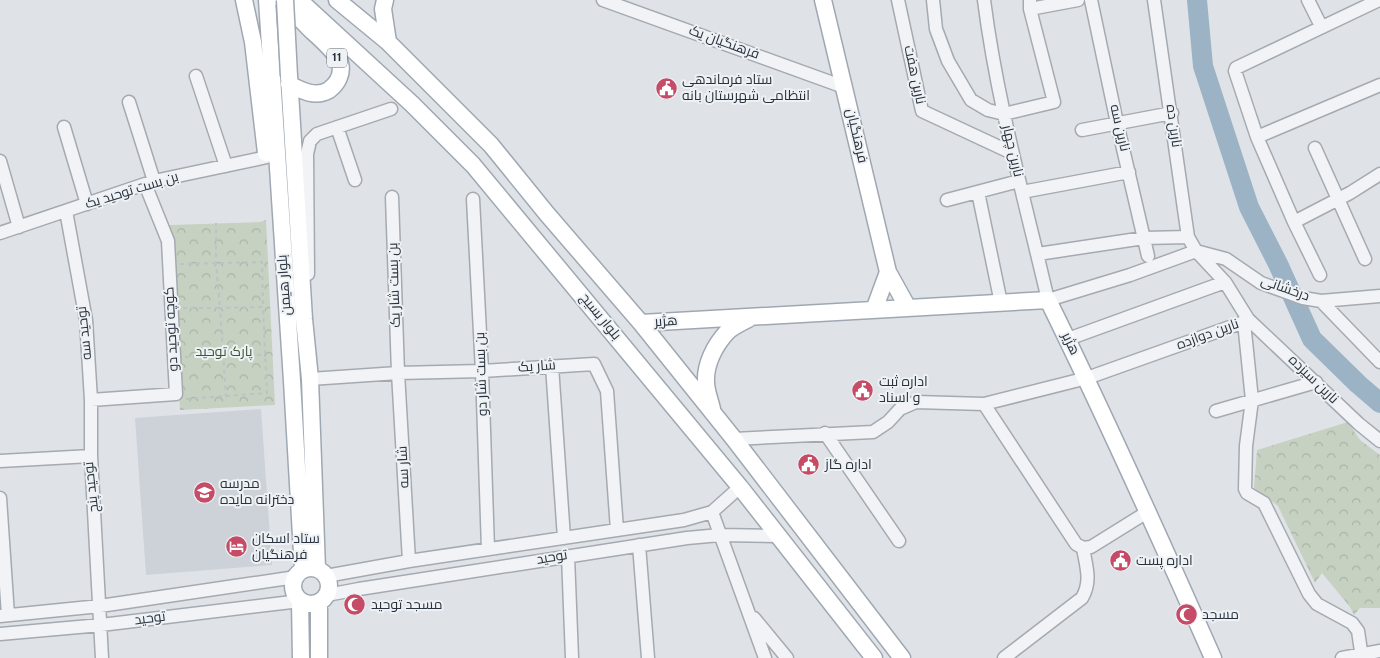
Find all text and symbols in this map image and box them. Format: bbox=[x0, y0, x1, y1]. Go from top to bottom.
street label: فرهنگیان یک bbox=[686, 22, 762, 64]
street label: نارین هفت bbox=[899, 44, 929, 106]
road number: 11 bbox=[327, 48, 347, 68]
place label: ستاد فرماندهی انتظامی شهرستان بانه bbox=[682, 72, 810, 105]
public building icon: ستاد فرماندهی انتظامی شهرستان بانه bbox=[654, 76, 678, 100]
street label: نارین سه bbox=[1105, 103, 1133, 153]
street label: نارین ده bbox=[1162, 103, 1184, 149]
street label: فرهنگیان bbox=[841, 107, 871, 165]
street label: نارین چهار bbox=[998, 122, 1026, 179]
street label: بن بست توحید یک bbox=[83, 169, 181, 213]
street label: بن بست شار یک bbox=[385, 242, 405, 328]
street label: بلوار هیمن bbox=[274, 254, 296, 316]
street label: درخشانی bbox=[1258, 272, 1312, 306]
street label: کوچه توحید دو bbox=[161, 286, 183, 372]
street label: بلوار بسیج bbox=[576, 290, 624, 344]
street label: توحید سه bbox=[74, 305, 96, 361]
street label: هژیر bbox=[653, 313, 678, 331]
street label: نارین دوازده bbox=[1174, 316, 1242, 354]
street label: هژیر bbox=[1057, 329, 1083, 358]
street label: بن بست شار دو bbox=[472, 332, 492, 416]
park label: پارک توحید bbox=[195, 344, 253, 361]
street label: نارین سیزده bbox=[1284, 352, 1342, 408]
street label: شار یک bbox=[518, 357, 556, 377]
place label: اداره ثبت و اسناد bbox=[879, 374, 928, 407]
public building icon: اداره ثبت و اسناد bbox=[851, 378, 875, 402]
street label: شار سه bbox=[394, 445, 414, 489]
public building icon: اداره گاز bbox=[797, 453, 821, 477]
place label: اداره گاز bbox=[824, 457, 872, 474]
street label: توحید پنج bbox=[81, 460, 103, 513]
place label: مدرسه دخترانه مایده bbox=[220, 476, 294, 509]
school or university icon: مدرسه دخترانه مایده bbox=[192, 480, 216, 504]
place label: ستاد اسکان فرهنگیان bbox=[252, 531, 320, 564]
hotel icon: ستاد اسکان فرهنگیان bbox=[224, 535, 248, 559]
street label: توحید bbox=[535, 547, 569, 569]
public building icon: اداره پست bbox=[1108, 549, 1132, 573]
place label: اداره پست bbox=[1136, 553, 1193, 570]
mosque icon: مسجد توحید bbox=[343, 593, 367, 617]
place label: مسجد توحید bbox=[371, 597, 442, 614]
mosque icon: مسجد bbox=[1174, 603, 1198, 627]
place label: مسجد bbox=[1202, 607, 1239, 624]
street label: توحید bbox=[133, 609, 167, 629]

